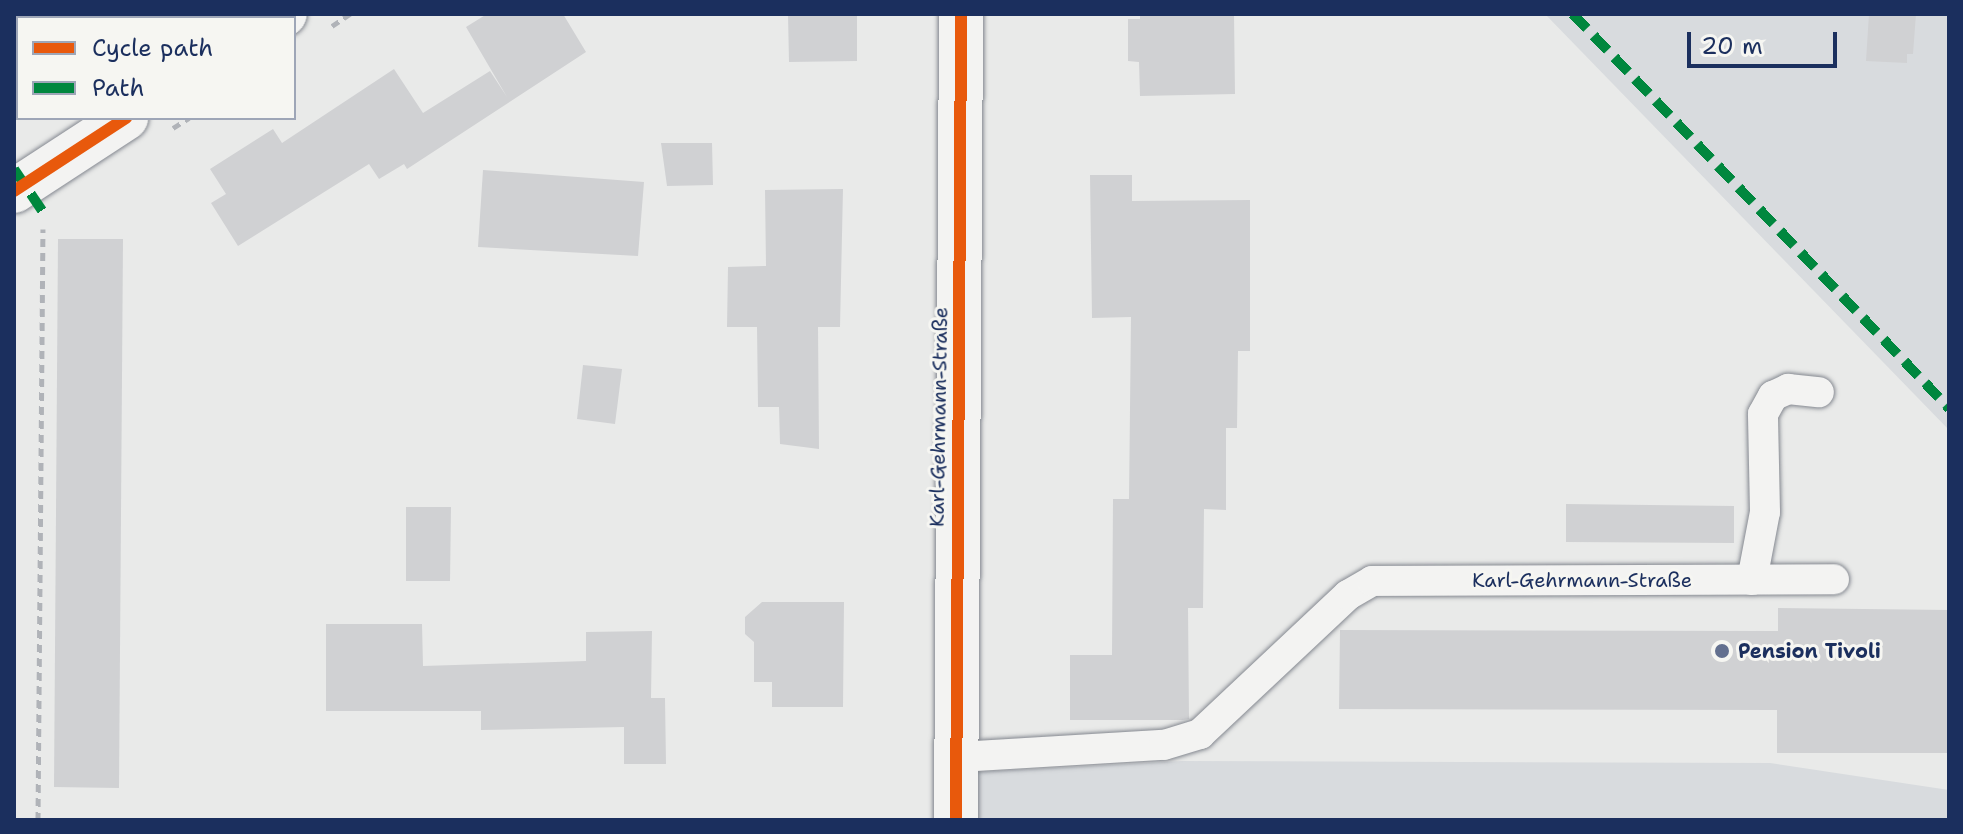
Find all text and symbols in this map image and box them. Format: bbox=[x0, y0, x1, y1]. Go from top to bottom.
legend bbox=[16, 16, 296, 120]
scale bar bbox=[1691, 16, 1841, 66]
text: 20 m bbox=[1701, 30, 1763, 62]
text: Cycle path bbox=[92, 32, 213, 64]
text: Path bbox=[92, 72, 144, 104]
street label: Karl-Gehrmann-Straße bbox=[925, 307, 953, 527]
street label: Karl-Gehrmann-Straße bbox=[1472, 568, 1692, 592]
place label: Pension Tivoli bbox=[1738, 639, 1881, 663]
marker: Pension Tivoli bbox=[1713, 642, 1731, 660]

